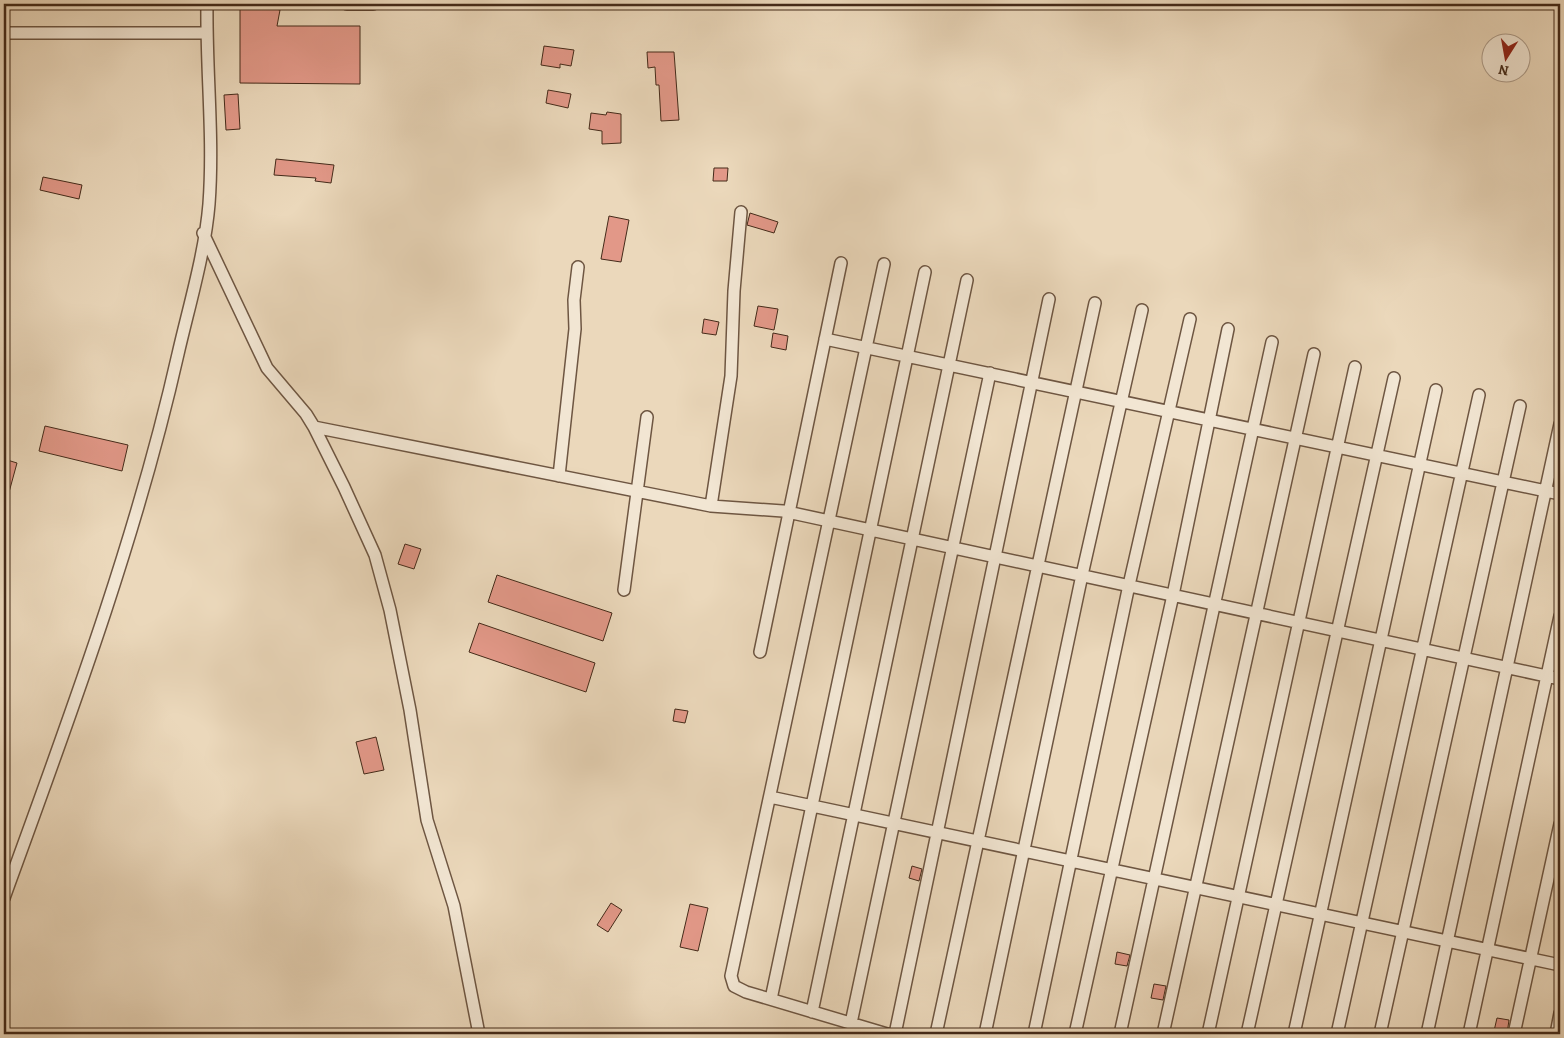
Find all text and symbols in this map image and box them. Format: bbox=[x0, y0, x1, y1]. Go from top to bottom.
north arrow bbox=[1482, 32, 1532, 82]
text: N bbox=[1497, 60, 1510, 81]

